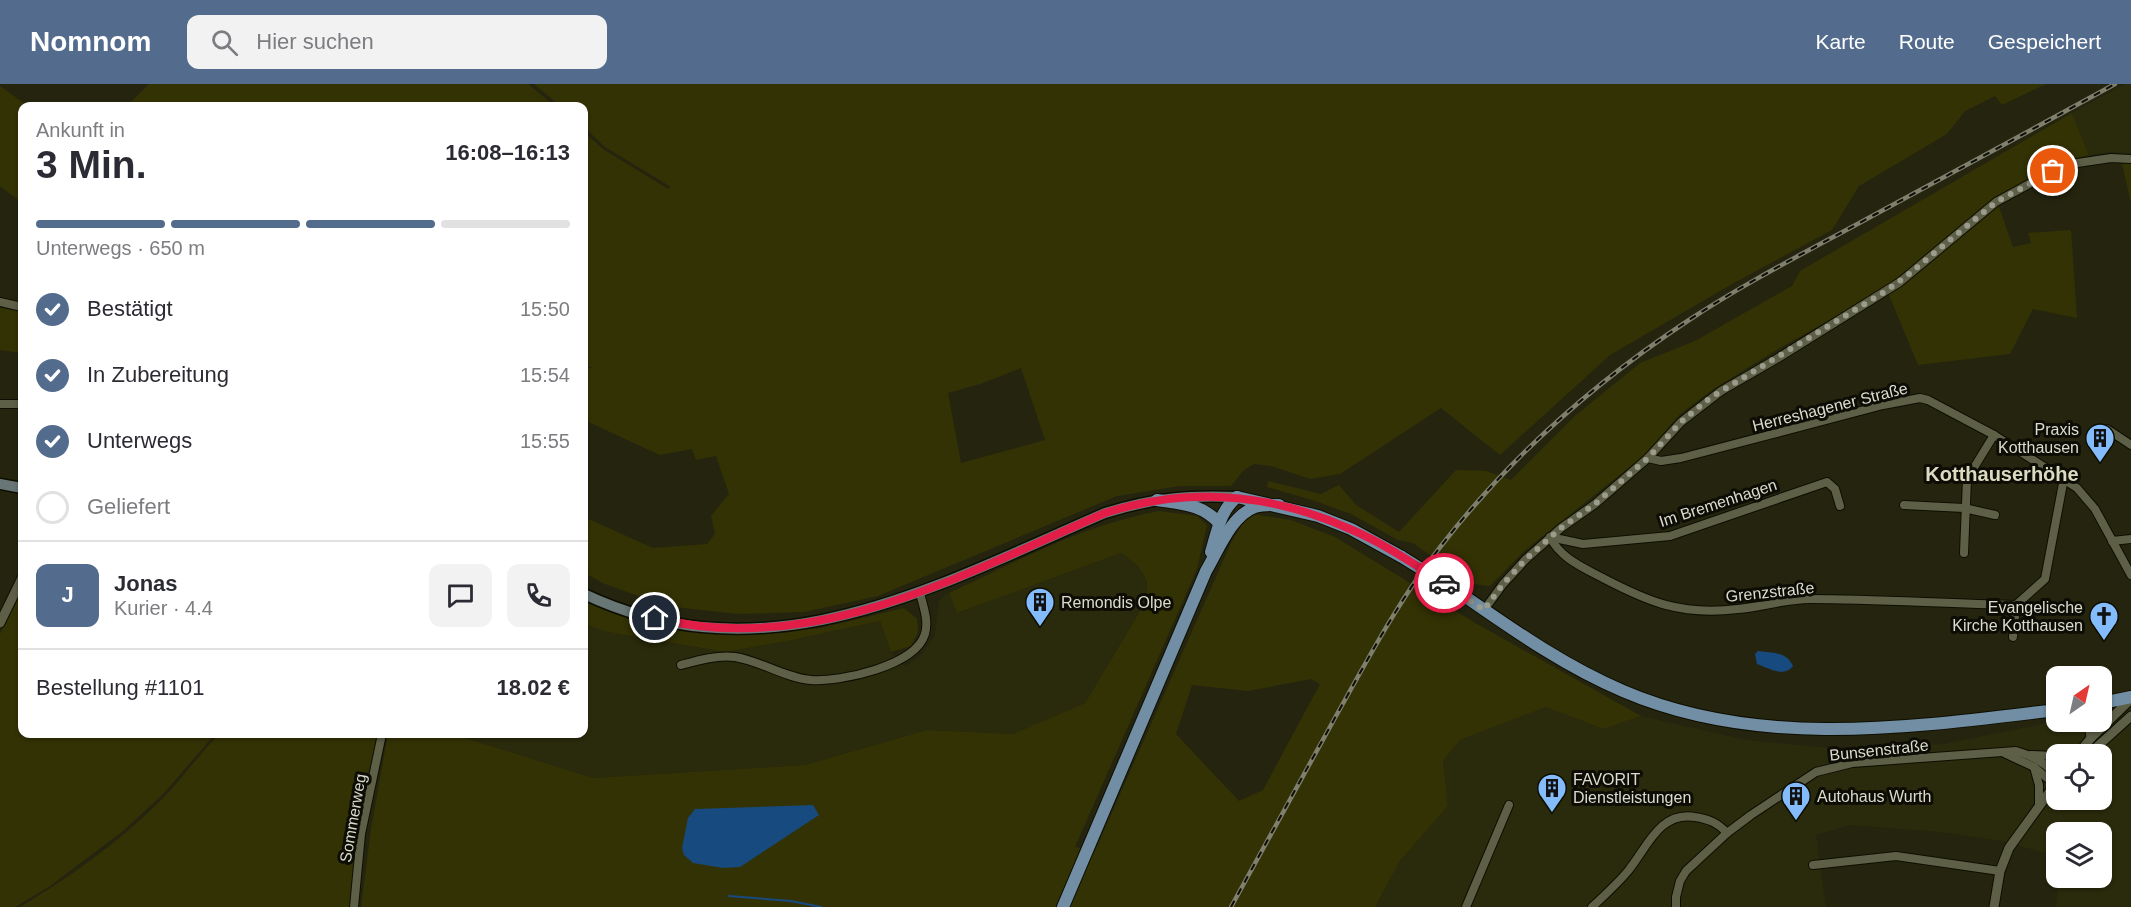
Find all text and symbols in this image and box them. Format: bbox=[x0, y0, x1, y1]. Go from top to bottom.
search box bbox=[187, 15, 607, 69]
text: Nomnom bbox=[30, 26, 151, 57]
icon: search bbox=[208, 26, 241, 59]
text: Hier suchen bbox=[256, 29, 374, 54]
text: Karte bbox=[1816, 30, 1866, 53]
text: Route bbox=[1899, 30, 1955, 53]
text: Gespeichert bbox=[1988, 30, 2101, 53]
text: Ankunft in bbox=[36, 119, 125, 141]
text: 16:08–16:13 bbox=[445, 140, 570, 165]
text: 3 Min. bbox=[36, 143, 147, 186]
pin bbox=[2027, 145, 2078, 196]
icon: bag bbox=[2036, 154, 2069, 187]
text: Unterwegs · 650 m bbox=[36, 237, 205, 259]
icon: check bbox=[36, 293, 69, 326]
text: Bestätigt bbox=[87, 296, 173, 321]
text: 15:50 bbox=[520, 298, 570, 320]
icon: check bbox=[36, 359, 69, 392]
text: In Zubereitung bbox=[87, 362, 229, 387]
text: 15:54 bbox=[520, 364, 570, 386]
street label: Herreshagener Straße bbox=[1751, 379, 1909, 435]
place label: Praxis Kotthausen bbox=[1998, 421, 2079, 456]
building icon: Praxis Kotthausen bbox=[2084, 422, 2116, 464]
icon: check bbox=[36, 425, 69, 458]
text: Unterwegs bbox=[87, 428, 192, 453]
text: 15:55 bbox=[520, 430, 570, 452]
district label: Kotthauserhöhe bbox=[1925, 463, 2079, 485]
street label: Im Bremenhagen bbox=[1657, 476, 1779, 530]
text: Geliefert bbox=[87, 494, 170, 519]
courier bbox=[1414, 553, 1474, 613]
button: chat bbox=[429, 564, 492, 627]
button: phone bbox=[507, 564, 570, 627]
icon: car bbox=[1428, 567, 1461, 600]
text: Jonas bbox=[114, 571, 178, 596]
street label: Grenzstraße bbox=[1725, 579, 1815, 605]
text: J bbox=[61, 582, 74, 607]
building icon: Remondis Olpe bbox=[1024, 586, 1056, 628]
pin bbox=[629, 592, 680, 643]
place label: Remondis Olpe bbox=[1061, 594, 1171, 611]
text: Kurier · 4.4 bbox=[114, 597, 213, 619]
place label: Evangelische Kirche Kotthausen bbox=[1952, 599, 2083, 634]
church icon: Evangelische Kirche Kotthausen bbox=[2088, 600, 2120, 642]
icon: home bbox=[638, 601, 671, 634]
north arrow bbox=[2046, 666, 2112, 732]
map controls bbox=[2046, 666, 2112, 888]
text: Bestellung #1101 bbox=[36, 675, 204, 700]
text: 18.02 € bbox=[497, 675, 570, 700]
street label: Bunsenstraße bbox=[1829, 736, 1930, 764]
button: locate bbox=[2046, 744, 2112, 810]
place label: FAVORIT Dienstleistungen bbox=[1573, 771, 1691, 806]
street label: Sommerweg bbox=[337, 772, 369, 864]
building icon: FAVORIT Dienstleistungen bbox=[1536, 772, 1568, 814]
building icon: Autohaus Wurth bbox=[1780, 780, 1812, 822]
place label: Autohaus Wurth bbox=[1817, 788, 1931, 805]
button: layers bbox=[2046, 822, 2112, 888]

